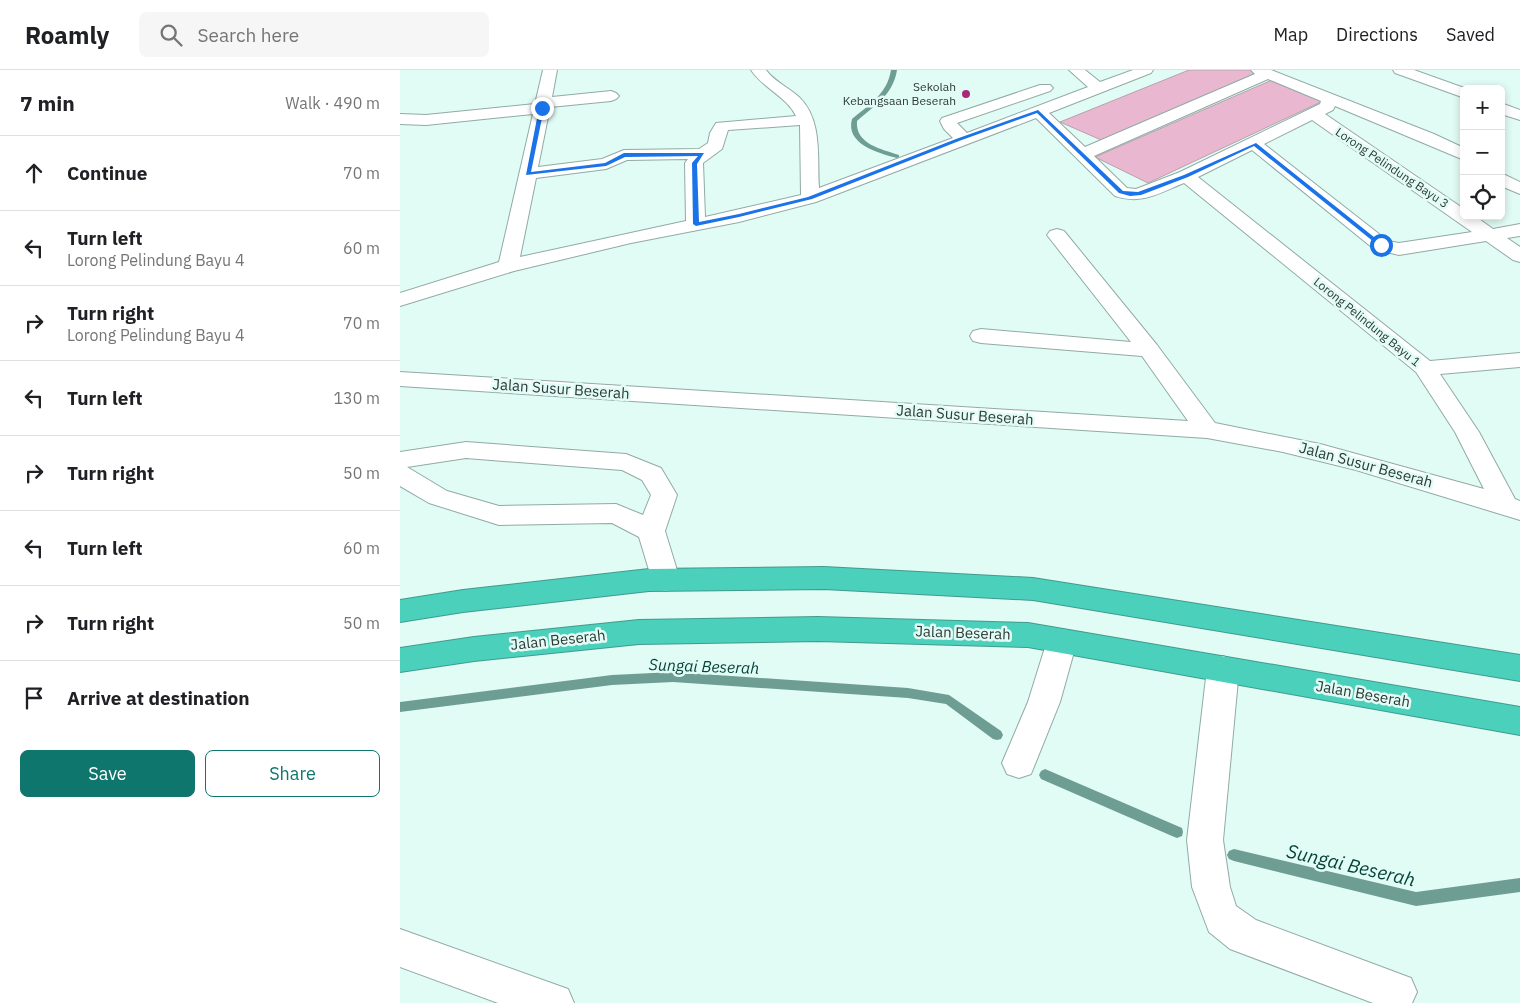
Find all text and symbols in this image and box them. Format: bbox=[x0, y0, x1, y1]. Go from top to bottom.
search box bbox=[139, 12, 489, 57]
text: Roamly bbox=[25, 19, 109, 51]
icon: search bbox=[157, 21, 185, 49]
text: Search here bbox=[197, 23, 299, 47]
text: Map bbox=[1273, 23, 1308, 46]
text: Directions bbox=[1336, 23, 1418, 46]
text: Saved bbox=[1446, 23, 1495, 46]
place label: Sekolah Kebangsaan Beserah bbox=[843, 79, 956, 108]
map controls bbox=[1460, 85, 1505, 220]
button: + bbox=[1460, 85, 1505, 130]
marker: Sekolah Kebangsaan Beserah bbox=[960, 88, 972, 100]
text: 7 min bbox=[20, 89, 75, 117]
text: Walk · 490 m bbox=[285, 93, 380, 113]
route end bbox=[531, 97, 554, 120]
street label: Lorong Pelindung Bayu 3 bbox=[1333, 124, 1452, 211]
button: − bbox=[1460, 130, 1505, 175]
icon: ahead bbox=[20, 159, 48, 187]
text: Continue bbox=[67, 161, 147, 185]
text: 70 m bbox=[343, 163, 380, 183]
button: locate bbox=[1460, 175, 1505, 220]
text: Turn left bbox=[67, 226, 143, 250]
icon: left bbox=[20, 234, 48, 262]
route start bbox=[1370, 234, 1393, 257]
text: 60 m bbox=[343, 238, 380, 258]
text: Lorong Pelindung Bayu 4 bbox=[67, 250, 245, 270]
street label: Lorong Pelindung Bayu 1 bbox=[1311, 274, 1424, 369]
text: Turn right bbox=[67, 301, 154, 325]
icon: right bbox=[20, 309, 48, 337]
text: 70 m bbox=[343, 313, 380, 333]
text: Lorong Pelindung Bayu 4 bbox=[67, 325, 245, 345]
street label: Jalan Susur Beserah bbox=[492, 374, 630, 403]
icon: left bbox=[20, 384, 48, 412]
text: Turn left bbox=[67, 386, 143, 410]
text: 130 m bbox=[333, 388, 380, 408]
street label: Jalan Susur Beserah bbox=[896, 400, 1034, 429]
street label: Jalan Susur Beserah bbox=[1297, 438, 1435, 491]
icon: right bbox=[20, 459, 48, 487]
text: Turn right bbox=[67, 461, 154, 485]
text: 50 m bbox=[343, 463, 380, 483]
icon: left bbox=[20, 534, 48, 562]
text: Turn left bbox=[67, 536, 143, 560]
text: 60 m bbox=[343, 538, 380, 558]
icon: right bbox=[20, 609, 48, 637]
text: Turn right bbox=[67, 611, 154, 635]
text: 50 m bbox=[343, 613, 380, 633]
street label: Jalan Beserah bbox=[915, 621, 1011, 644]
street label: Jalan Beserah bbox=[510, 625, 606, 654]
water label: Sungai Beserah bbox=[648, 654, 760, 678]
street label: Jalan Beserah bbox=[1314, 676, 1412, 711]
icon: arrive bbox=[20, 684, 48, 712]
text: Arrive at destination bbox=[67, 686, 250, 710]
button: Save bbox=[20, 750, 195, 797]
button: Share bbox=[205, 750, 380, 797]
water label: Sungai Beserah bbox=[1284, 839, 1418, 891]

